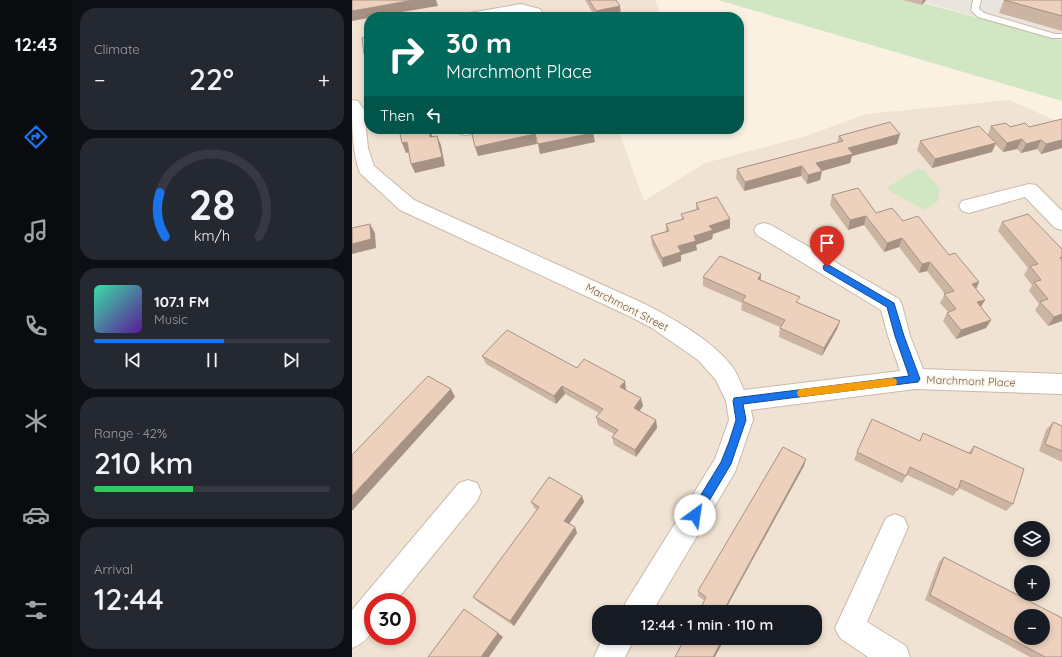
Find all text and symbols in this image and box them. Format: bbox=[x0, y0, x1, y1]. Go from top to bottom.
text: 30 m bbox=[446, 25, 512, 60]
icon: right bbox=[380, 28, 432, 80]
text: 12:43 bbox=[15, 33, 57, 56]
text: Climate bbox=[94, 41, 140, 57]
text: 22° bbox=[189, 60, 234, 98]
text: Marchmont Place bbox=[446, 60, 592, 83]
text: − bbox=[94, 66, 105, 94]
text: + bbox=[318, 66, 330, 94]
icon: left bbox=[423, 104, 445, 126]
text: Then bbox=[380, 106, 415, 125]
icon: directions bbox=[22, 123, 50, 151]
text: 28 bbox=[189, 177, 235, 229]
icon: music bbox=[22, 217, 50, 245]
text: km/h bbox=[194, 226, 230, 244]
pin bbox=[810, 226, 844, 267]
icon: arrive bbox=[816, 232, 838, 254]
street label: Marchmont Street bbox=[583, 280, 671, 334]
text: 107.1 FM bbox=[154, 292, 209, 311]
text: Music bbox=[154, 311, 188, 327]
icon: phone bbox=[22, 312, 50, 340]
icon: previous bbox=[122, 349, 144, 371]
icon: pause bbox=[201, 349, 223, 371]
icon: next bbox=[280, 349, 302, 371]
street label: Marchmont Place bbox=[926, 372, 1016, 390]
icon: climate bbox=[22, 407, 50, 435]
text: Range · 42% bbox=[94, 425, 167, 441]
text: 210 km bbox=[94, 444, 193, 482]
position arrow bbox=[674, 494, 716, 536]
icon: car bbox=[22, 501, 50, 529]
map controls bbox=[1014, 521, 1050, 645]
button: layers bbox=[1014, 521, 1050, 557]
text: Arrival bbox=[94, 561, 133, 577]
button: + bbox=[1014, 565, 1050, 601]
text: 12:44 bbox=[94, 580, 164, 618]
speed limit sign: 30 bbox=[364, 593, 416, 645]
icon: filters bbox=[22, 596, 50, 624]
button: − bbox=[1014, 609, 1050, 645]
text: 12:44 · 1 min · 110 m bbox=[641, 615, 773, 634]

